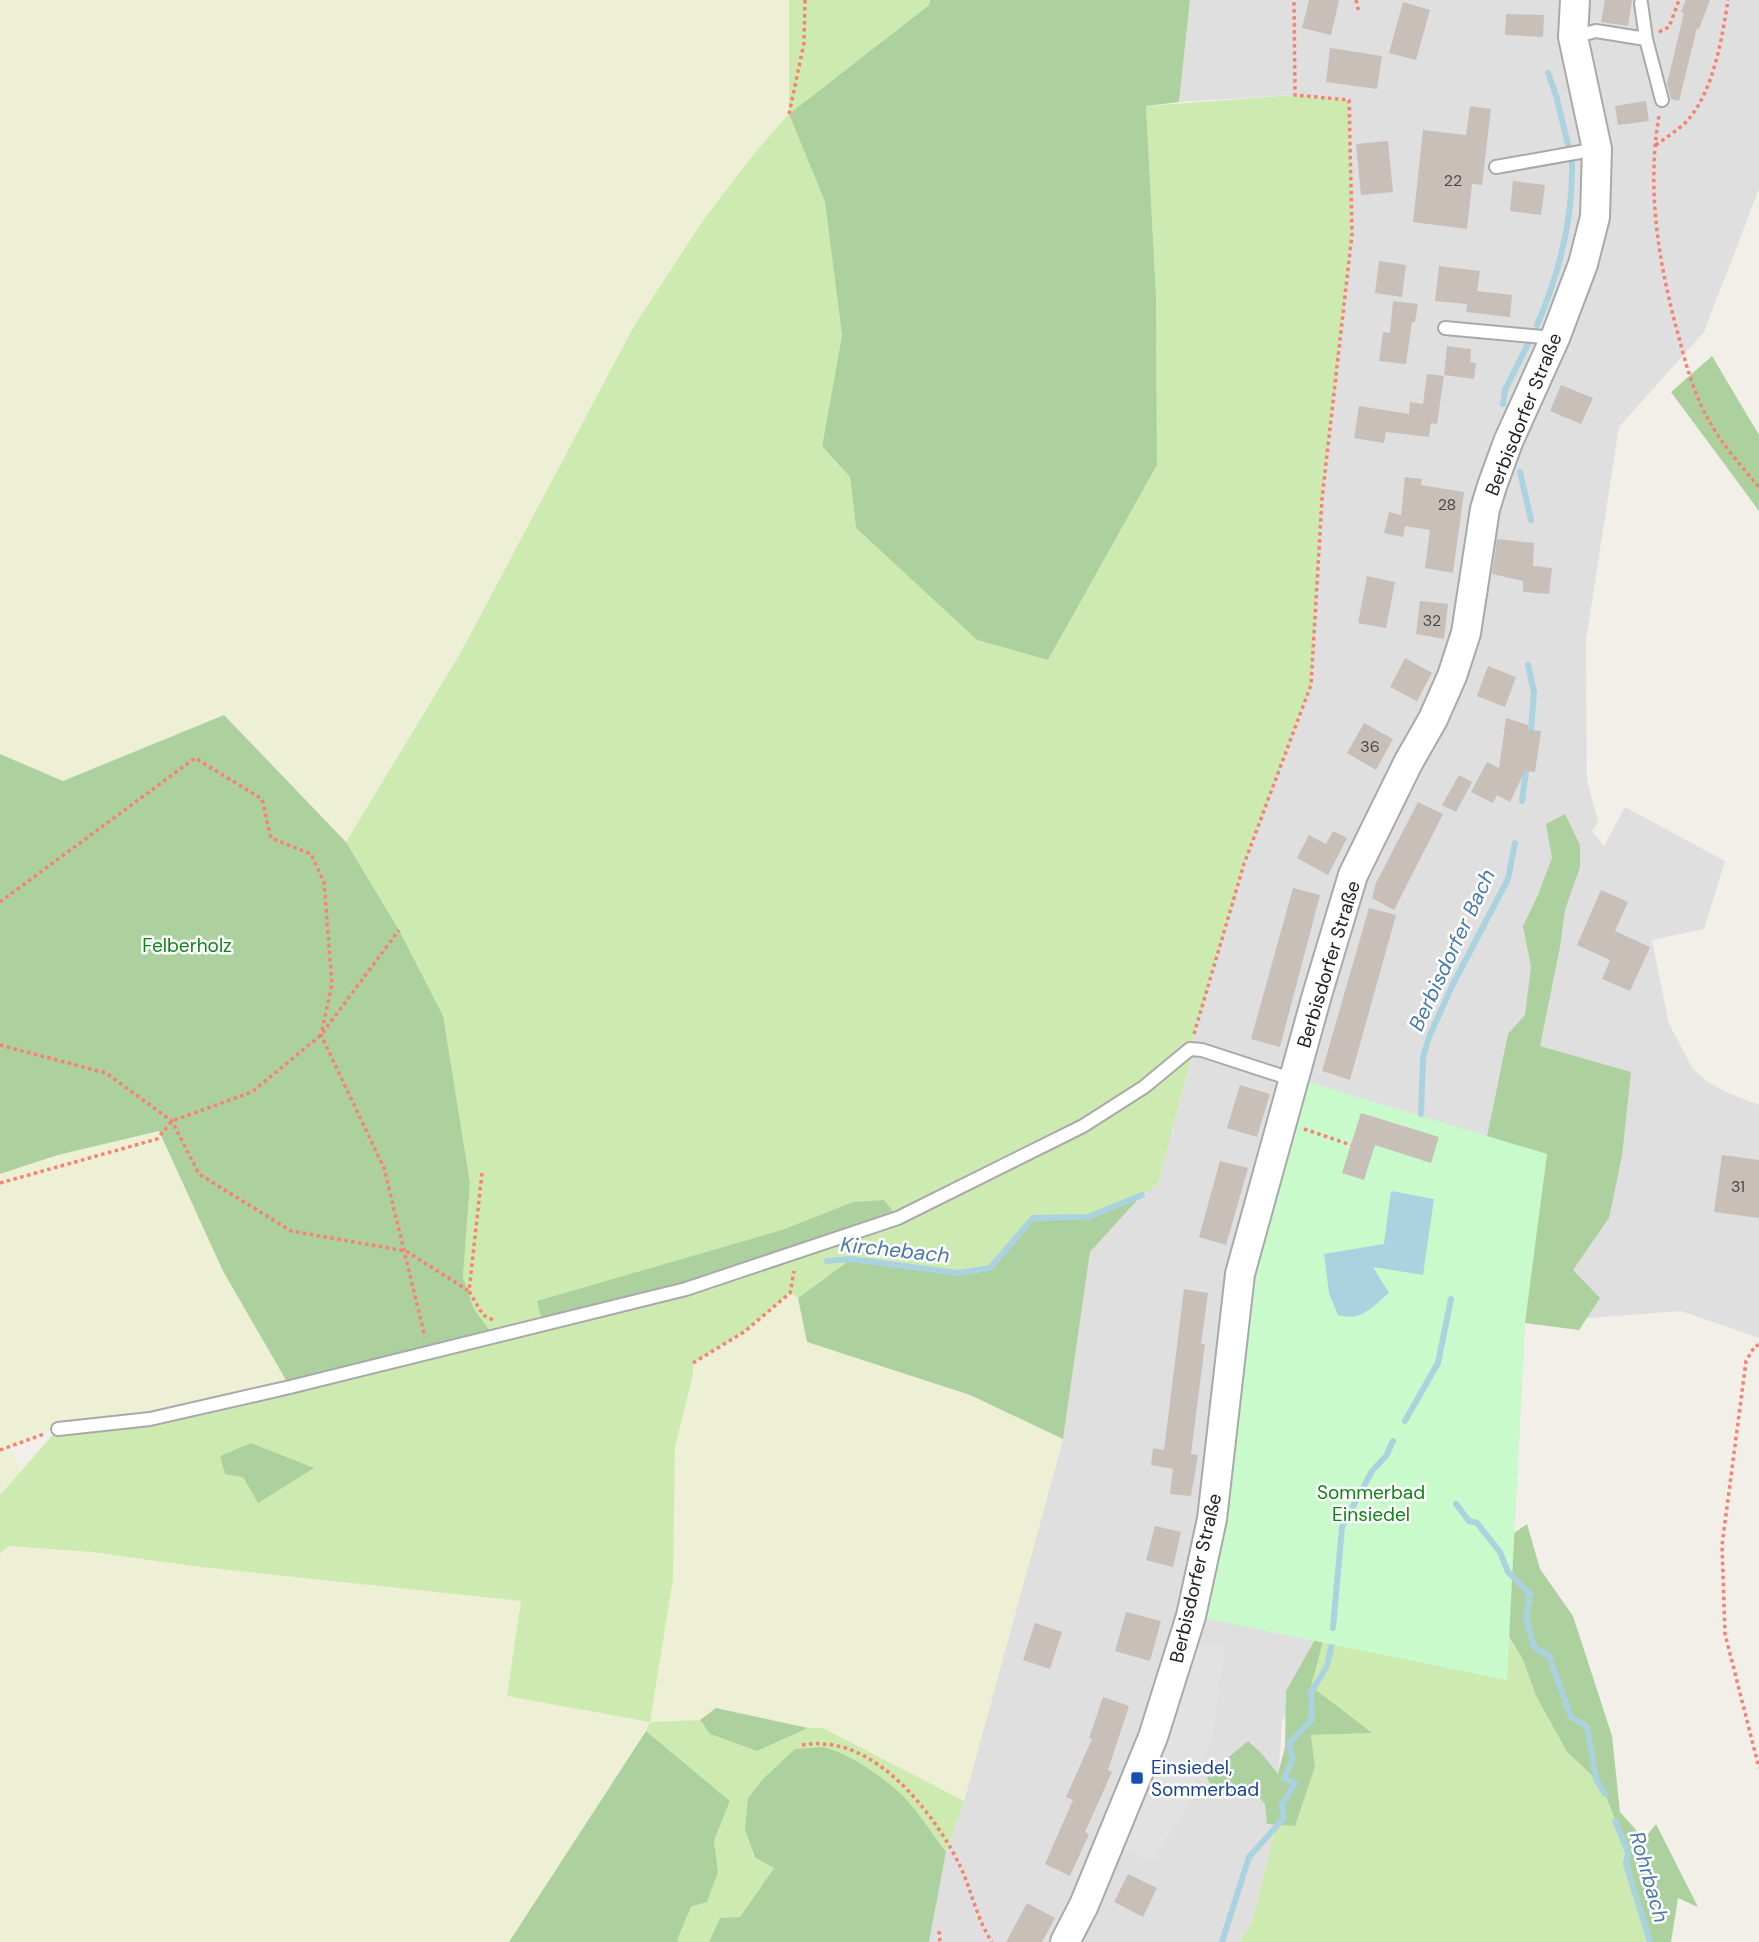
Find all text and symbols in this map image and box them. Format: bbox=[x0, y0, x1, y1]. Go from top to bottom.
house number: 22 bbox=[1444, 170, 1462, 191]
street label: Berbisdorfer Straße bbox=[1479, 329, 1568, 499]
house number: 28 bbox=[1438, 494, 1456, 515]
house number: 32 bbox=[1423, 610, 1441, 631]
house number: 36 bbox=[1360, 736, 1380, 757]
water label: Berbisdorfer Bach bbox=[1402, 865, 1502, 1035]
street label: Berbisdorfer Straße bbox=[1291, 878, 1366, 1051]
park label: Felberholz bbox=[142, 933, 232, 958]
house number: 31 bbox=[1731, 1176, 1745, 1197]
water label: Kirchebach bbox=[839, 1230, 951, 1270]
park label: Sommerbad Einsiedel bbox=[1317, 1480, 1425, 1527]
street label: Berbisdorfer Straße bbox=[1164, 1491, 1227, 1665]
place label: Einsiedel, Sommerbad bbox=[1151, 1755, 1259, 1802]
marker: Einsiedel, Sommerbad bbox=[1129, 1770, 1145, 1786]
water label: Rohrbach bbox=[1623, 1828, 1675, 1926]

